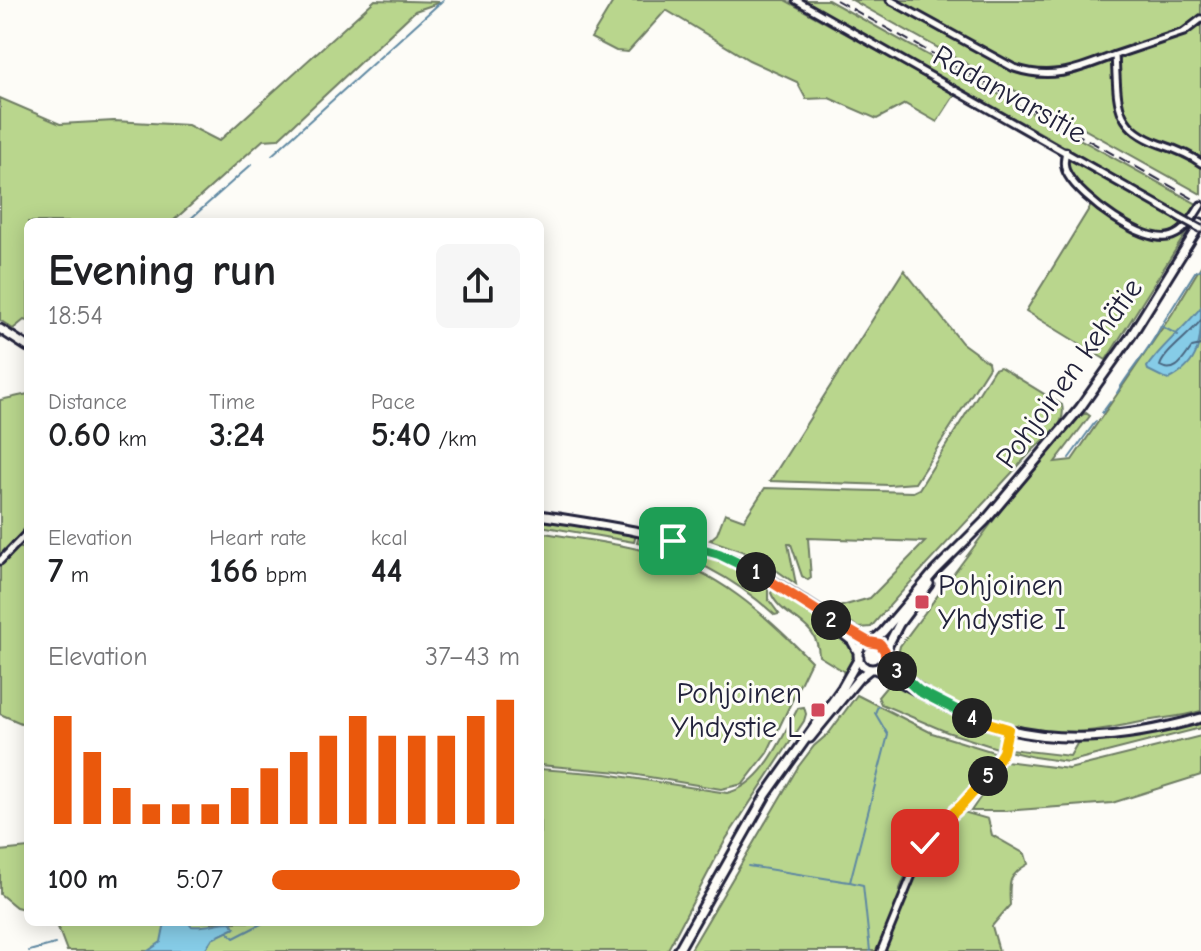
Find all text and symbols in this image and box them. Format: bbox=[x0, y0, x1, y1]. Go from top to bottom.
street label: Radanvarsitie bbox=[927, 38, 1093, 151]
button: share bbox=[436, 244, 520, 328]
text: Evening run bbox=[48, 245, 276, 296]
street label: Pohjoinen kehätie bbox=[989, 271, 1150, 475]
text: 18:54 bbox=[48, 301, 103, 331]
text: Distance bbox=[48, 389, 127, 415]
text: Time bbox=[209, 389, 255, 415]
text: Pace bbox=[371, 389, 415, 415]
text: 0.60 bbox=[48, 415, 111, 455]
text: 3:24 bbox=[209, 415, 265, 455]
text: 5:40 bbox=[371, 415, 431, 455]
text: km bbox=[111, 426, 147, 452]
text: /km bbox=[431, 426, 477, 452]
pin bbox=[639, 507, 707, 575]
icon: arrive bbox=[651, 519, 695, 563]
text: Elevation bbox=[48, 525, 132, 551]
text: Heart rate bbox=[209, 525, 306, 551]
text: kcal bbox=[371, 525, 408, 551]
text: 7 bbox=[48, 551, 63, 591]
text: 166 bbox=[209, 551, 258, 591]
text: 44 bbox=[371, 551, 403, 591]
pin: 1 bbox=[736, 552, 776, 592]
text: 1 bbox=[752, 559, 760, 585]
text: m bbox=[63, 562, 89, 588]
text: bpm bbox=[258, 562, 307, 588]
place label: Pohjoinen Yhdystie I bbox=[938, 568, 1066, 637]
marker: Pohjoinen Yhdystie I bbox=[913, 593, 931, 611]
pin: 2 bbox=[811, 600, 851, 640]
text: 2 bbox=[826, 607, 836, 633]
text: Elevation bbox=[48, 642, 148, 672]
text: 37–43 m bbox=[425, 642, 520, 672]
pin: 3 bbox=[877, 651, 917, 691]
text: 3 bbox=[892, 658, 902, 684]
place label: Pohjoinen Yhdystie L bbox=[671, 676, 802, 745]
pin: 4 bbox=[952, 698, 992, 738]
marker: Pohjoinen Yhdystie L bbox=[809, 701, 827, 719]
text: 4 bbox=[967, 705, 977, 731]
pin: 5 bbox=[968, 756, 1008, 796]
text: 5 bbox=[982, 763, 994, 789]
pin bbox=[891, 809, 959, 877]
icon: check bbox=[903, 821, 947, 865]
text: 100 m bbox=[48, 865, 118, 895]
text: 5:07 bbox=[176, 865, 223, 895]

